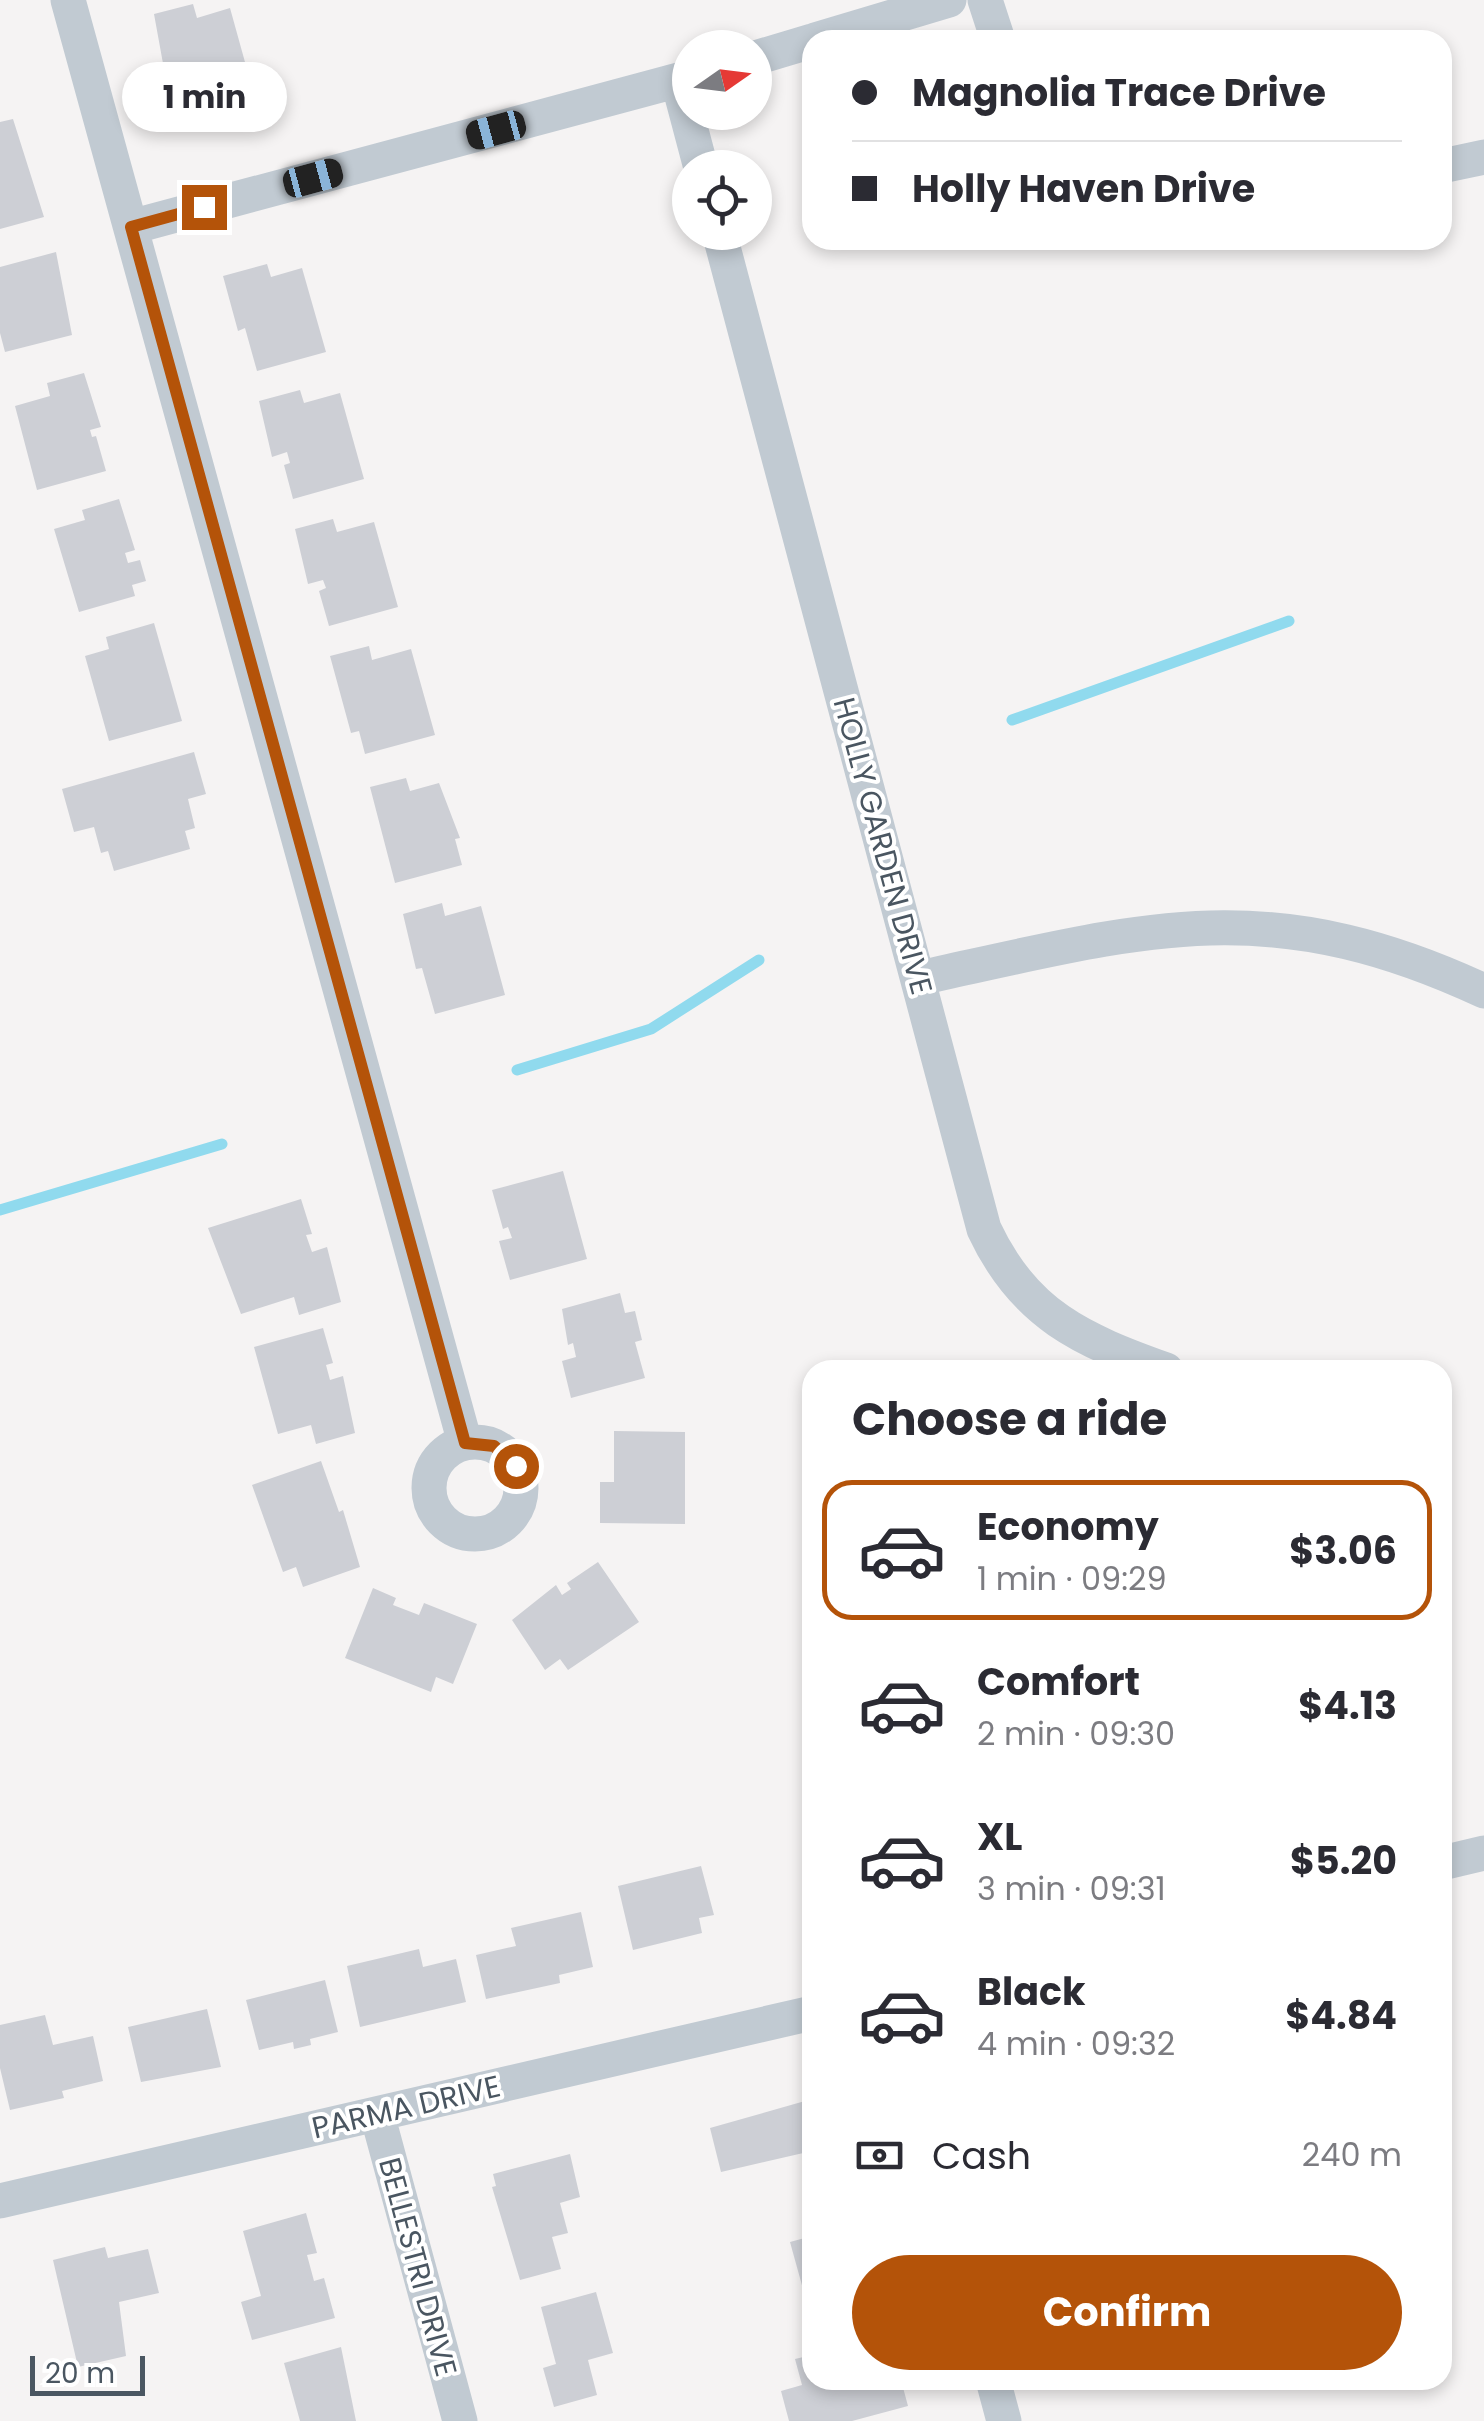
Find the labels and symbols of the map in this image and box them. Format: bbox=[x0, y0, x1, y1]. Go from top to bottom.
north arrow bbox=[672, 30, 772, 130]
callout: 1 min bbox=[121, 62, 286, 132]
car bbox=[463, 108, 529, 152]
car bbox=[280, 156, 346, 200]
route end bbox=[182, 185, 227, 230]
street label: HOLLY GARDEN DRIVE bbox=[823, 693, 943, 999]
route start bbox=[494, 1444, 539, 1489]
street label: PARMA DRIVE bbox=[307, 2064, 505, 2150]
street label: BELLESTRI DRIVE bbox=[368, 2153, 468, 2381]
scale bar bbox=[30, 2351, 145, 2396]

